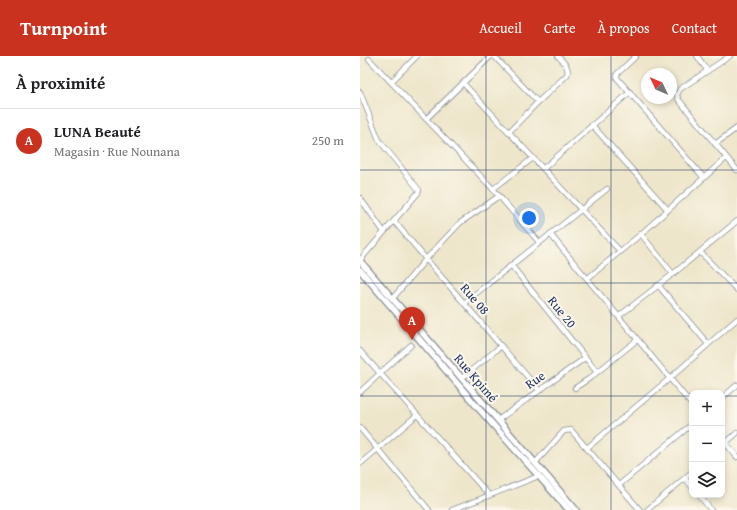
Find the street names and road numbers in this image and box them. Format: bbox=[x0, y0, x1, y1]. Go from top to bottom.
street label: Rue 08 bbox=[456, 279, 494, 319]
street label: Rue 20 bbox=[543, 292, 581, 332]
street label: Rue Kpimé bbox=[450, 350, 502, 406]
street label: Rue bbox=[521, 366, 549, 394]

